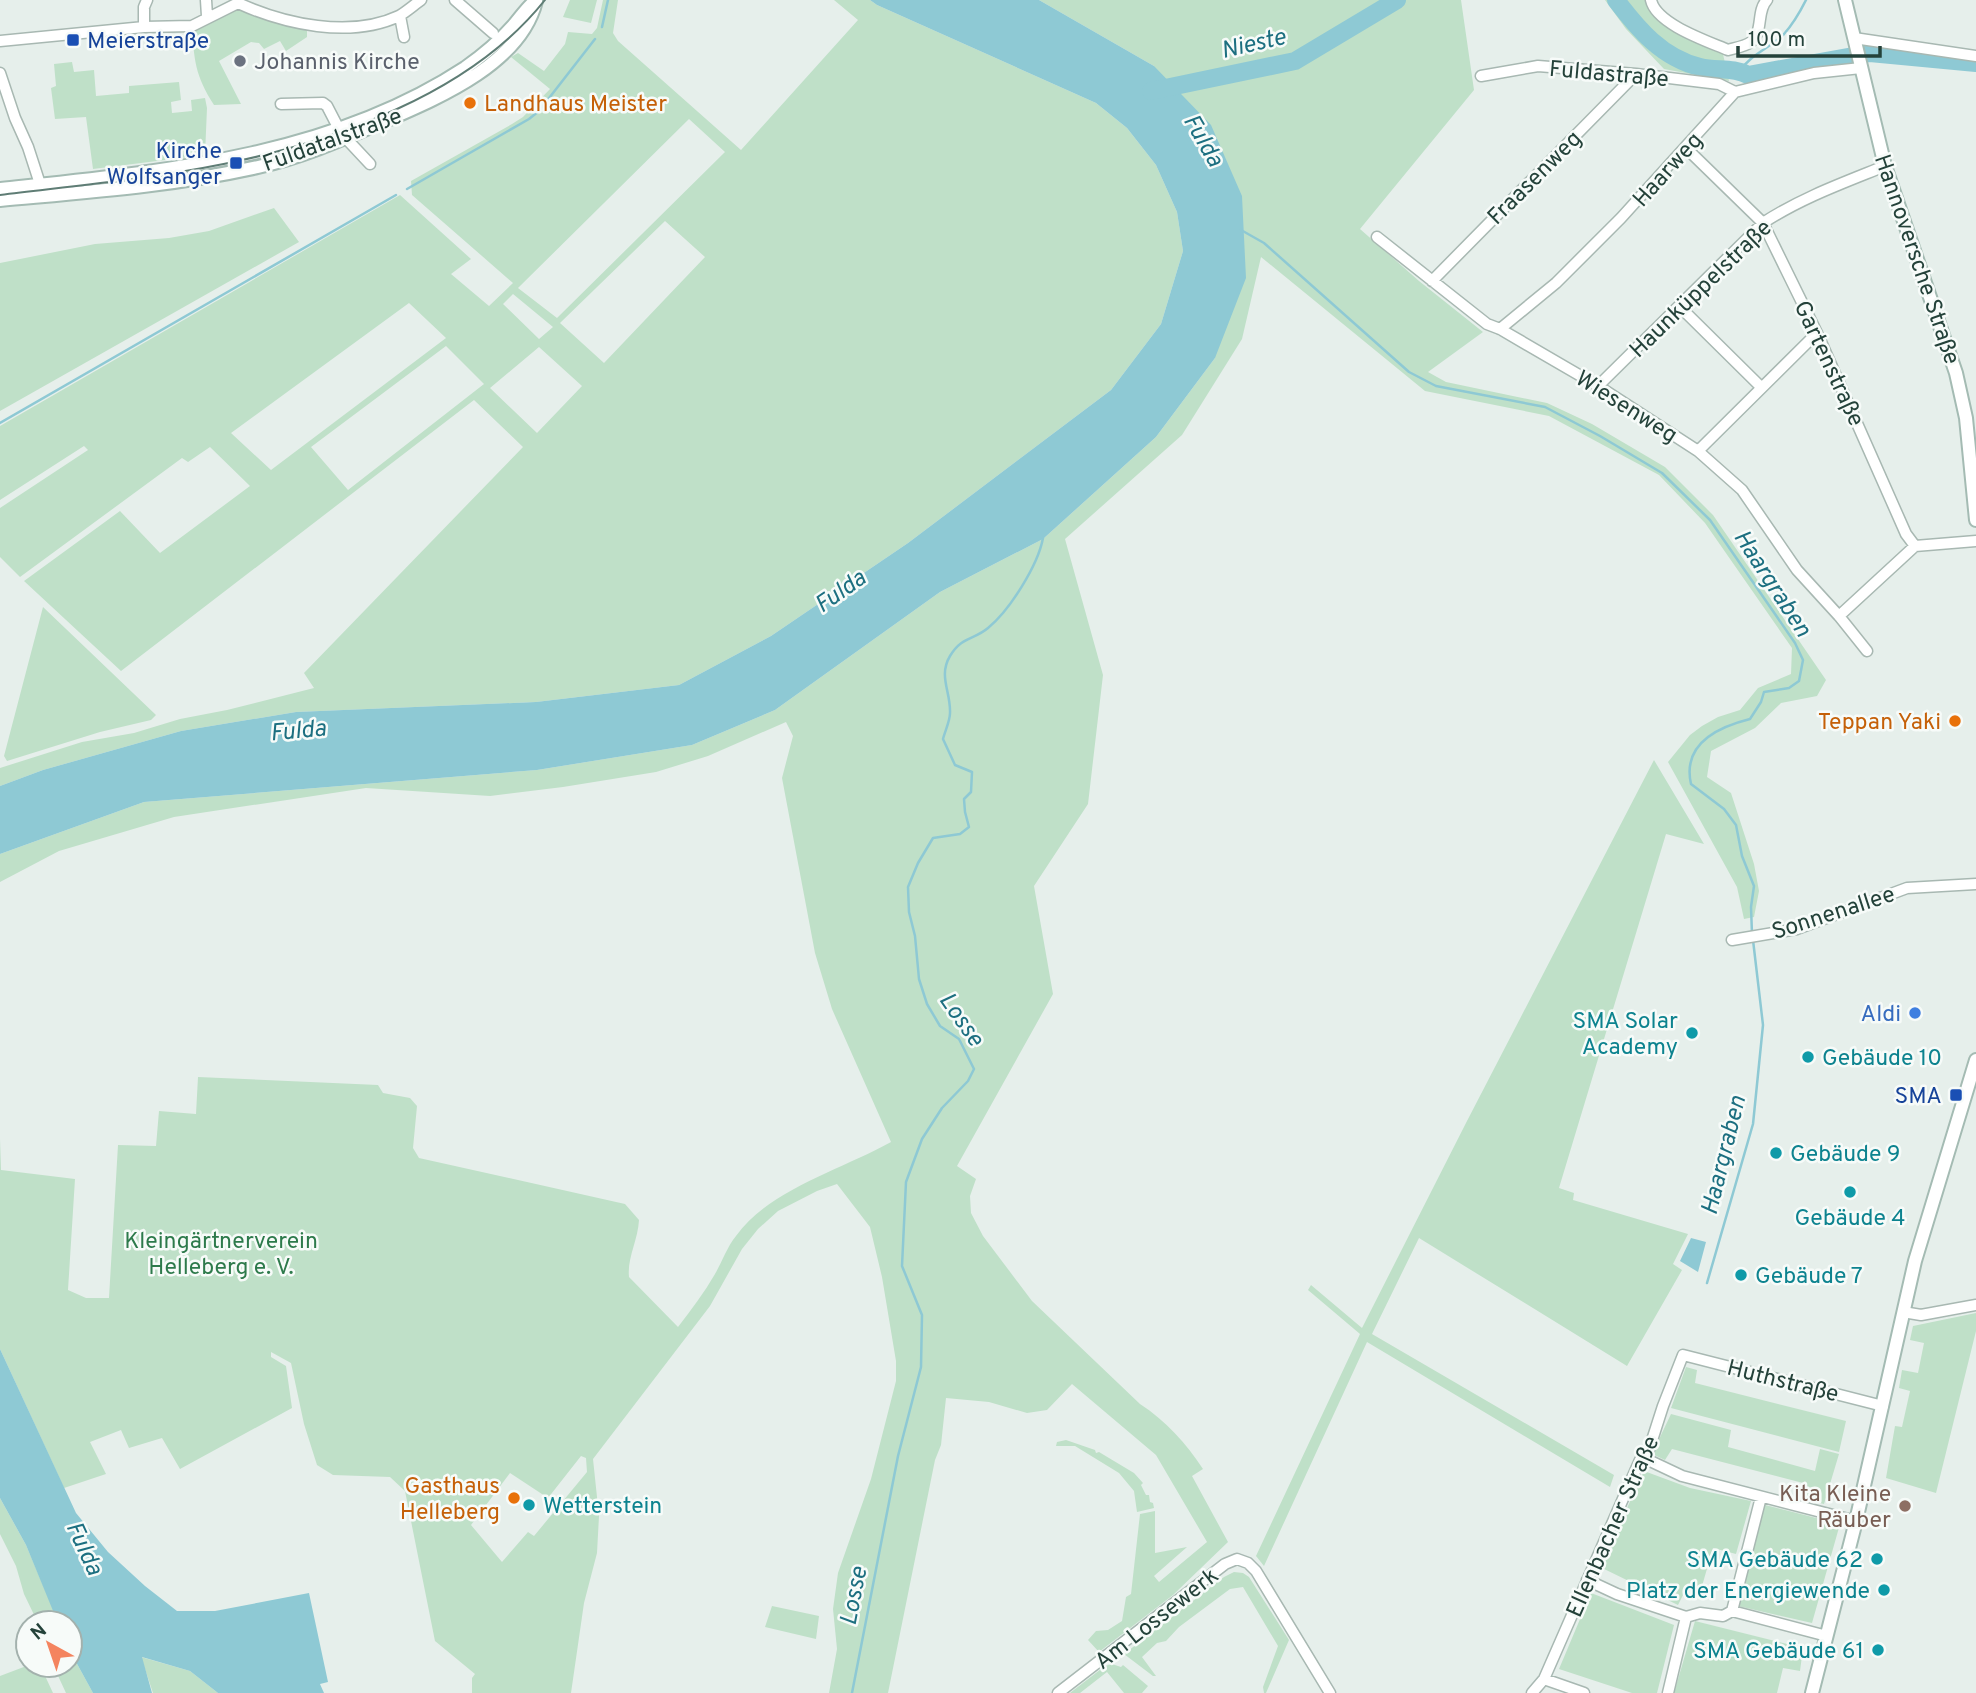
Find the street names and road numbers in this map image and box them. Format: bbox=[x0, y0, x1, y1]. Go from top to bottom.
street label: Fuldastraße bbox=[1548, 56, 1670, 95]
street label: Fuldatalstraße bbox=[259, 103, 407, 180]
street label: Fraasenweg bbox=[1482, 125, 1589, 232]
street label: Haarweg bbox=[1628, 127, 1710, 214]
street label: Hannoversche Straße bbox=[1866, 151, 1965, 369]
street label: Haunküppelstraße bbox=[1624, 214, 1779, 365]
street label: Gartenstraße bbox=[1786, 297, 1870, 432]
street label: Wiesenweg bbox=[1569, 365, 1682, 451]
street label: Sonnenallee bbox=[1769, 881, 1899, 948]
street label: Huthstraße bbox=[1723, 1355, 1841, 1410]
street label: Ellenbacher Straße bbox=[1561, 1432, 1667, 1622]
street label: Am Lossewerk bbox=[1090, 1563, 1225, 1677]

